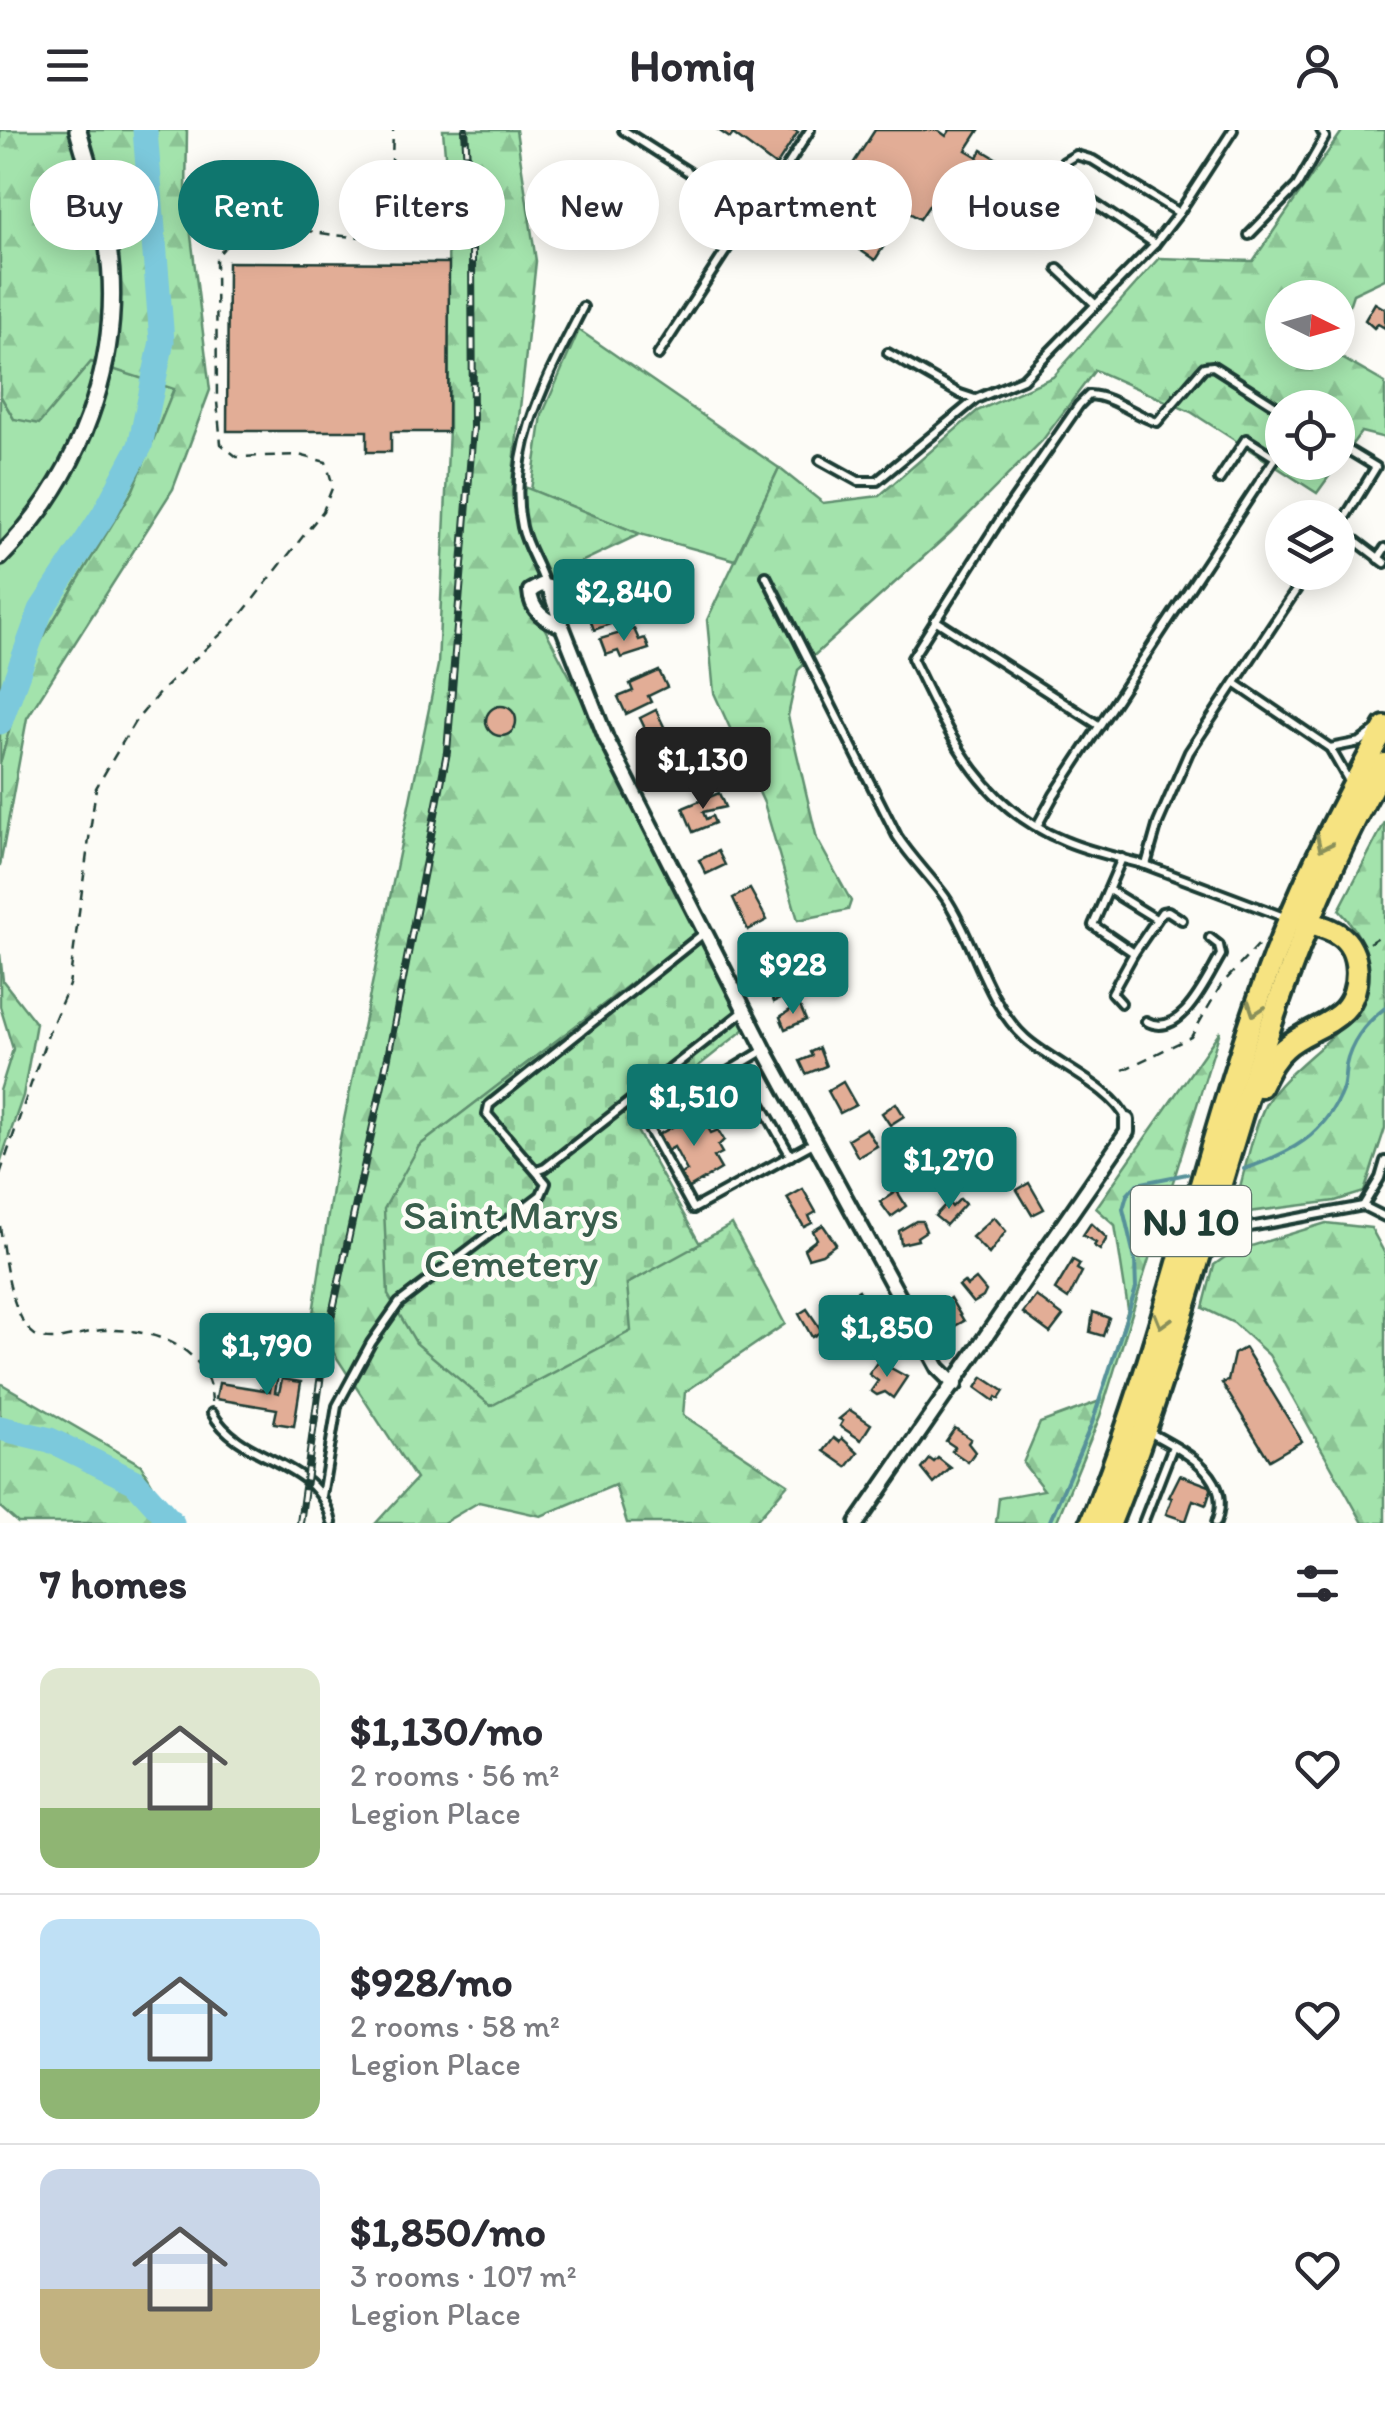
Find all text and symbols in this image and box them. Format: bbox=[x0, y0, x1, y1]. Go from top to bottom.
icon: menu bbox=[40, 38, 95, 93]
text: Homiq bbox=[629, 38, 756, 92]
icon: person bbox=[1290, 38, 1345, 93]
chip: Buy bbox=[30, 160, 158, 250]
chip: Rent bbox=[178, 160, 319, 250]
chip: Filters bbox=[339, 160, 505, 250]
chip: New bbox=[525, 160, 659, 250]
chip: Apartment bbox=[679, 160, 912, 250]
chip: House bbox=[932, 160, 1096, 250]
north arrow bbox=[1265, 280, 1355, 370]
map controls bbox=[1265, 280, 1355, 590]
button: locate bbox=[1265, 390, 1355, 480]
button: layers bbox=[1265, 500, 1355, 590]
pin: $2,840 bbox=[543, 559, 705, 644]
text: $2,840 bbox=[575, 572, 673, 610]
pin: $1,130 bbox=[622, 727, 784, 812]
text: $1,130 bbox=[658, 740, 748, 778]
one-way arrow bbox=[1316, 834, 1336, 852]
pin: $928 bbox=[734, 932, 852, 1017]
text: $928 bbox=[759, 945, 827, 983]
one-way arrow bbox=[1247, 1000, 1267, 1017]
pin: $1,510 bbox=[613, 1064, 775, 1149]
text: $1,510 bbox=[649, 1077, 739, 1115]
pin: $1,270 bbox=[868, 1127, 1030, 1212]
text: $1,270 bbox=[903, 1140, 995, 1178]
road number: NJ 10 bbox=[1131, 1186, 1251, 1256]
park label: Saint Marys Cemetery bbox=[403, 1189, 619, 1288]
pin: $1,850 bbox=[806, 1295, 968, 1380]
text: $1,850 bbox=[841, 1308, 933, 1346]
one-way arrow bbox=[1153, 1311, 1174, 1328]
pin: $1,790 bbox=[186, 1313, 348, 1398]
text: $1,790 bbox=[222, 1326, 312, 1364]
icon: filters bbox=[1290, 1556, 1345, 1611]
text: 7 homes bbox=[40, 1558, 187, 1609]
text: $1,130/mo bbox=[350, 1705, 543, 1756]
icon: home bbox=[120, 1708, 240, 1828]
icon: heart bbox=[1290, 1741, 1345, 1796]
text: 2 rooms · 56 m² bbox=[350, 1756, 559, 1794]
text: Legion Place bbox=[350, 1794, 521, 1832]
text: $928/mo bbox=[350, 1956, 513, 2007]
icon: home bbox=[120, 1959, 240, 2079]
icon: heart bbox=[1290, 1992, 1345, 2047]
text: 2 rooms · 58 m² bbox=[350, 2007, 560, 2045]
text: Legion Place bbox=[350, 2045, 521, 2083]
text: $1,850/mo bbox=[350, 2206, 546, 2257]
icon: home bbox=[120, 2209, 240, 2329]
icon: heart bbox=[1290, 2242, 1345, 2297]
text: 3 rooms · 107 m² bbox=[350, 2257, 577, 2295]
text: Legion Place bbox=[350, 2295, 521, 2333]

